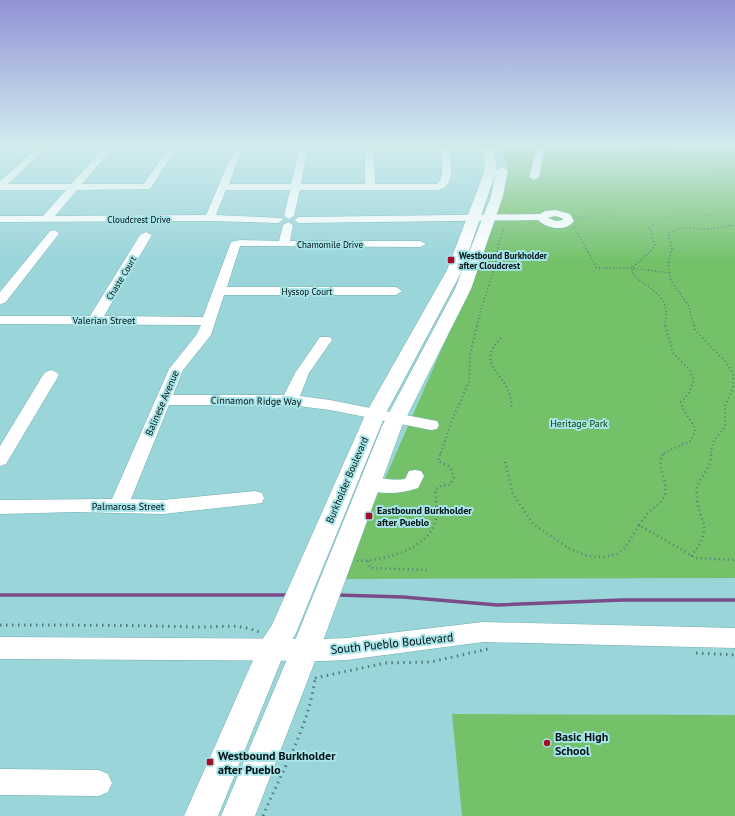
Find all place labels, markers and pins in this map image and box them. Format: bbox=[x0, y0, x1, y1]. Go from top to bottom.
place label: Westbound Burkholder after Cloudcrest bbox=[459, 250, 548, 271]
marker: Westbound Burkholder after Cloudcrest bbox=[446, 255, 456, 265]
place label: Eastbound Burkholder after Pueblo bbox=[377, 504, 472, 529]
marker: Eastbound Burkholder after Pueblo bbox=[364, 511, 374, 521]
place label: Basic High School bbox=[555, 729, 608, 758]
marker: Basic High School bbox=[542, 738, 552, 748]
place label: Westbound Burkholder after Pueblo bbox=[218, 748, 336, 777]
marker: Westbound Burkholder after Pueblo bbox=[205, 757, 215, 767]

